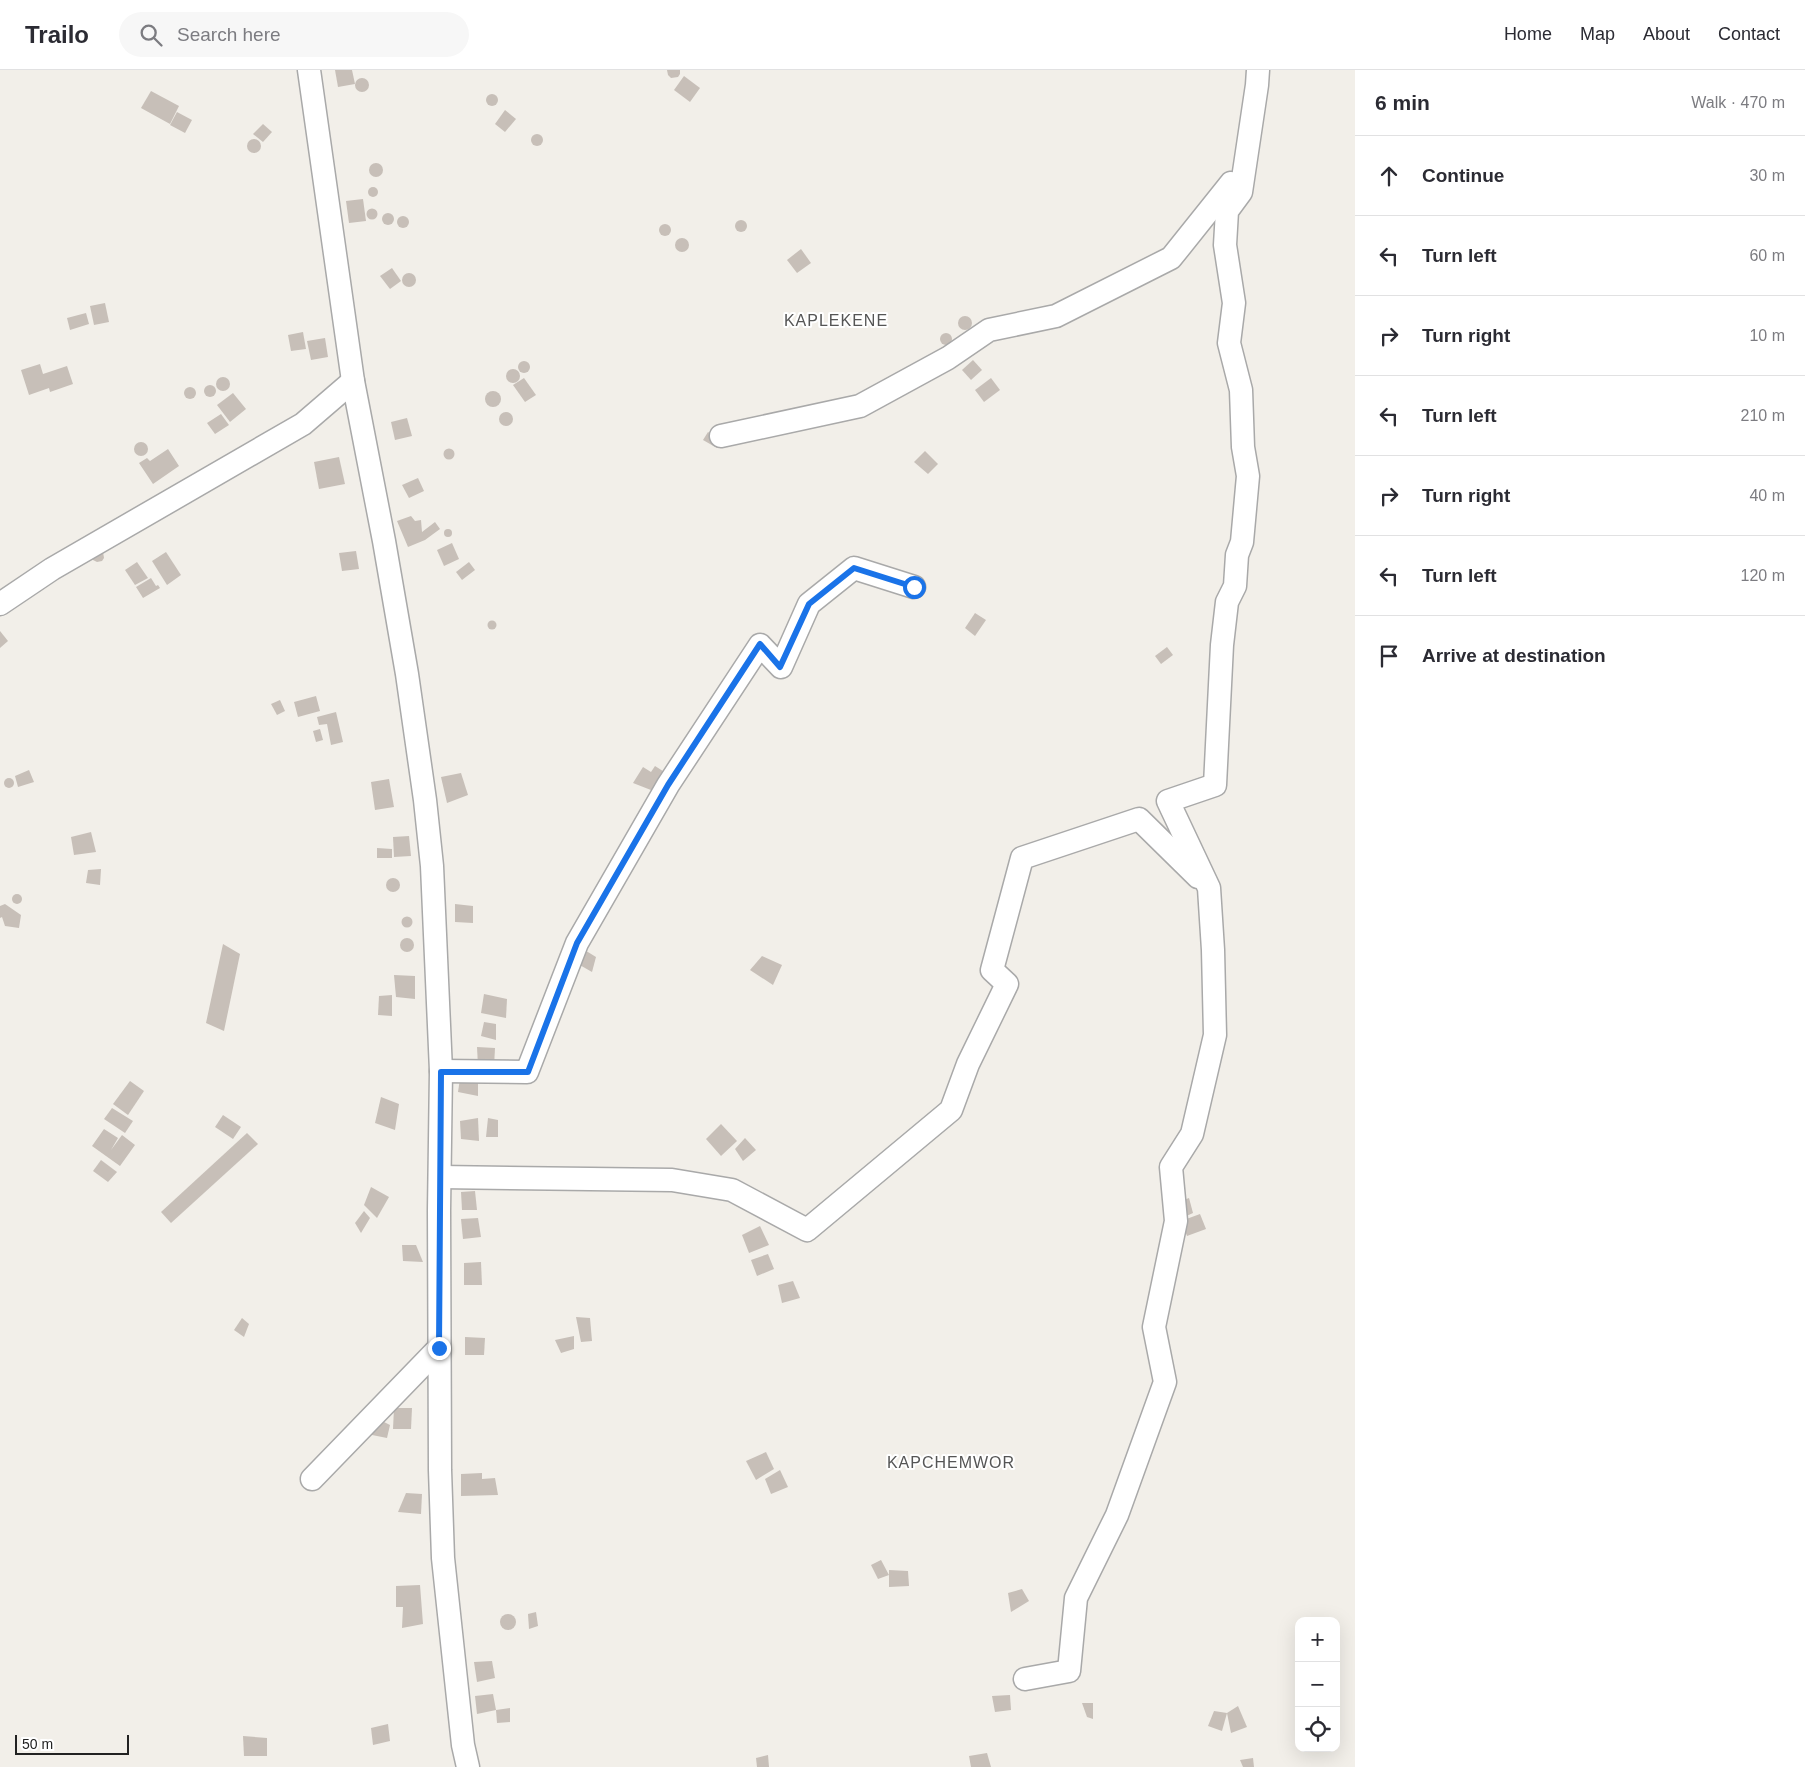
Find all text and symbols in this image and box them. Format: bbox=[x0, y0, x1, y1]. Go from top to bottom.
search box bbox=[119, 12, 469, 57]
text: Trailo bbox=[25, 21, 89, 48]
icon: search bbox=[137, 21, 165, 49]
text: Search here bbox=[177, 24, 281, 45]
text: Home bbox=[1504, 24, 1552, 44]
text: Map bbox=[1580, 24, 1615, 44]
text: About bbox=[1643, 24, 1690, 44]
text: Contact bbox=[1718, 24, 1780, 44]
text: 6 min bbox=[1375, 91, 1430, 114]
text: Walk · 470 m bbox=[1691, 94, 1785, 111]
icon: ahead bbox=[1375, 162, 1403, 190]
text: Continue bbox=[1422, 165, 1504, 186]
text: 30 m bbox=[1749, 167, 1785, 184]
icon: left bbox=[1375, 242, 1403, 270]
text: Turn left bbox=[1422, 245, 1497, 266]
text: 60 m bbox=[1749, 247, 1785, 264]
district label: KAPLEKENE bbox=[784, 312, 888, 329]
icon: right bbox=[1375, 322, 1403, 350]
text: Turn right bbox=[1422, 325, 1510, 346]
text: 10 m bbox=[1749, 327, 1785, 344]
icon: left bbox=[1375, 402, 1403, 430]
text: Turn left bbox=[1422, 405, 1497, 426]
text: 210 m bbox=[1741, 407, 1785, 424]
icon: right bbox=[1375, 482, 1403, 510]
text: Turn right bbox=[1422, 485, 1510, 506]
text: 40 m bbox=[1749, 487, 1785, 504]
icon: left bbox=[1375, 562, 1403, 590]
text: Turn left bbox=[1422, 565, 1497, 586]
text: 120 m bbox=[1741, 567, 1785, 584]
route start bbox=[903, 576, 926, 599]
icon: arrive bbox=[1375, 642, 1403, 670]
text: Arrive at destination bbox=[1422, 645, 1606, 666]
route end bbox=[428, 1337, 451, 1360]
district label: KAPCHEMWOR bbox=[887, 1454, 1015, 1471]
map controls bbox=[1295, 1617, 1340, 1752]
button: + bbox=[1295, 1617, 1340, 1662]
button: − bbox=[1295, 1662, 1340, 1707]
button: locate bbox=[1295, 1707, 1340, 1752]
scale bar bbox=[15, 1732, 129, 1755]
text: 50 m bbox=[22, 1736, 53, 1752]

